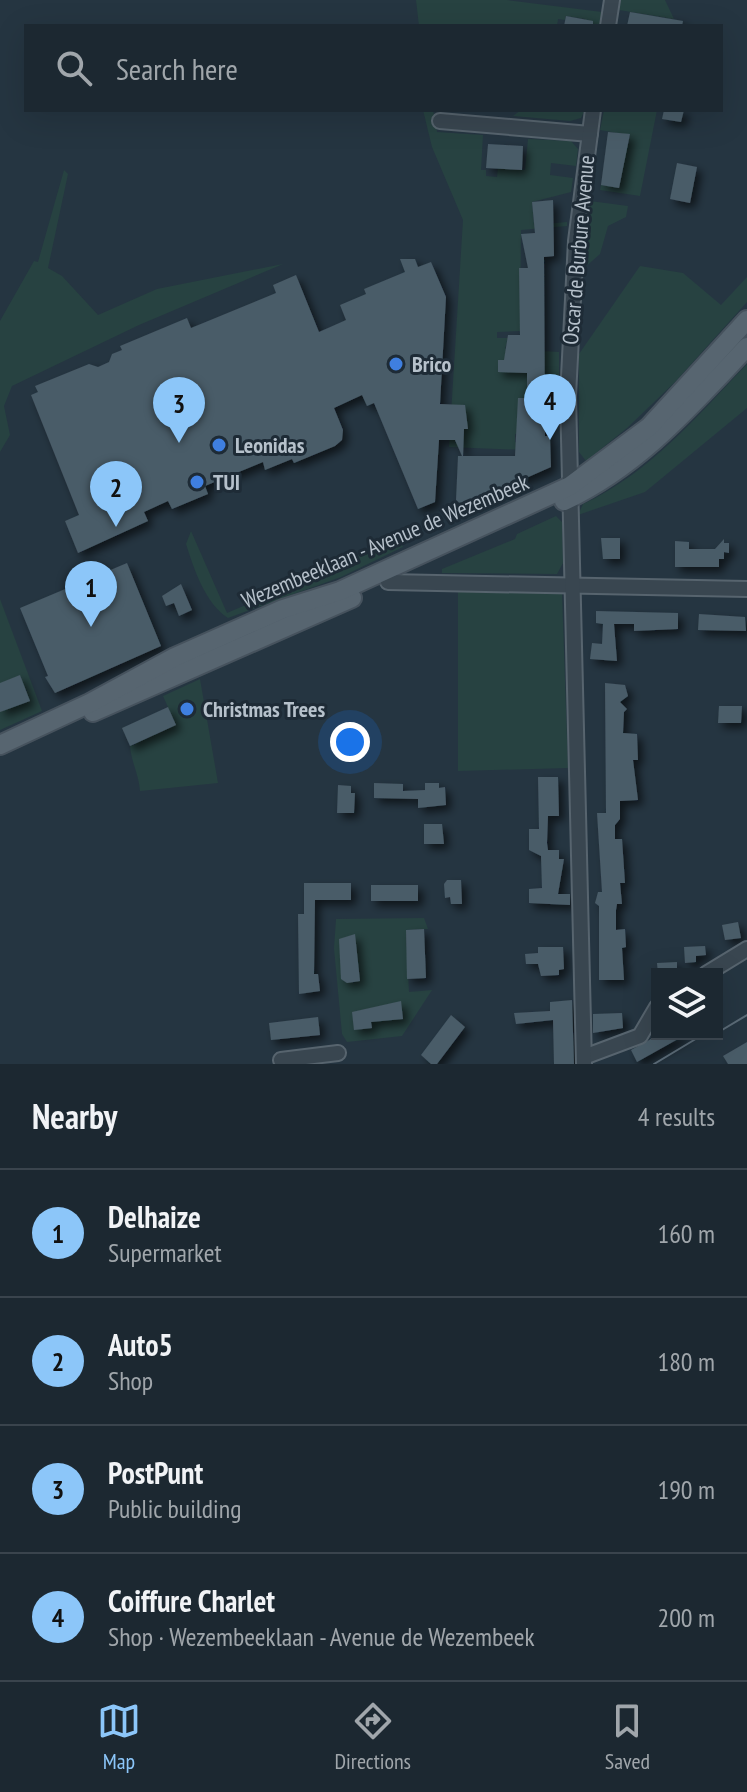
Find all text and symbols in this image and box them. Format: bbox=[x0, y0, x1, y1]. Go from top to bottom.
search box bbox=[24, 24, 723, 112]
icon: search bbox=[52, 46, 96, 90]
text: Search here bbox=[116, 49, 238, 88]
street label: Oscar de Burbure Avenue bbox=[556, 154, 600, 346]
place label: Brico bbox=[412, 350, 452, 378]
marker: Brico bbox=[387, 355, 405, 373]
pin: 4 bbox=[524, 374, 576, 440]
pin: 3 bbox=[153, 377, 205, 443]
place label: Leonidas bbox=[235, 431, 305, 459]
marker: Leonidas bbox=[210, 436, 228, 454]
pin: 2 bbox=[90, 461, 142, 527]
place label: TUI bbox=[213, 468, 240, 496]
street label: Wezembeeklaan - Avenue de Wezembeek bbox=[237, 468, 533, 614]
marker: TUI bbox=[188, 473, 206, 491]
pin: 1 bbox=[65, 561, 117, 627]
place label: Christmas Trees bbox=[203, 695, 325, 723]
marker: Christmas Trees bbox=[178, 700, 196, 718]
your location bbox=[330, 722, 370, 762]
map controls bbox=[651, 968, 723, 1040]
button: layers bbox=[651, 968, 723, 1040]
text: Nearby bbox=[32, 1094, 117, 1138]
text: 4 results bbox=[638, 1100, 715, 1133]
text: Delhaize bbox=[108, 1197, 201, 1236]
text: 1 bbox=[52, 1217, 64, 1250]
text: 160 m bbox=[657, 1217, 715, 1250]
text: Supermarket bbox=[108, 1236, 222, 1269]
text: Auto5 bbox=[108, 1325, 173, 1364]
text: 2 bbox=[52, 1345, 64, 1378]
text: 180 m bbox=[657, 1345, 715, 1378]
text: Shop bbox=[108, 1364, 153, 1397]
text: PostPunt bbox=[108, 1453, 203, 1492]
text: 3 bbox=[52, 1473, 64, 1506]
text: 190 m bbox=[657, 1473, 715, 1506]
text: Public building bbox=[108, 1492, 241, 1525]
text: Coiffure Charlet bbox=[108, 1581, 275, 1620]
text: 4 bbox=[52, 1601, 64, 1634]
text: 200 m bbox=[657, 1601, 715, 1634]
text: Shop · Wezembeeklaan - Avenue de Wezembeek bbox=[108, 1620, 535, 1653]
tab: Map bbox=[97, 1699, 141, 1775]
tab: Directions bbox=[335, 1699, 411, 1775]
tab: Saved bbox=[605, 1699, 650, 1775]

